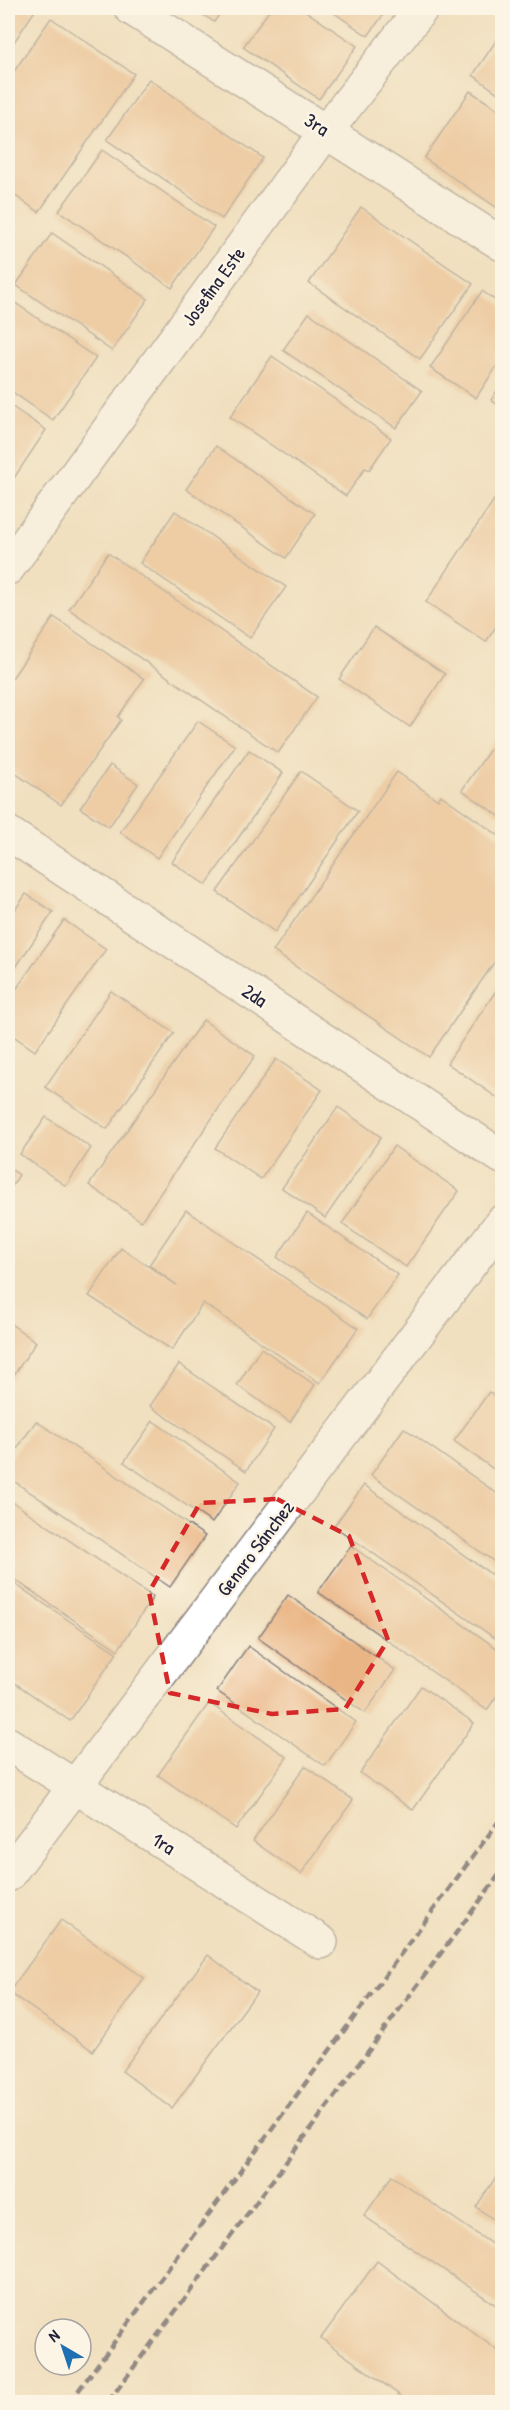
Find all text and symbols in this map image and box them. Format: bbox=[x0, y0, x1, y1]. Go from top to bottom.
street label: 3ra bbox=[299, 106, 335, 142]
street label: Josefina Este bbox=[175, 241, 251, 331]
street label: 2da bbox=[237, 977, 273, 1013]
street label: Genaro Sánchez bbox=[210, 1494, 300, 1601]
street label: 1ra bbox=[147, 1826, 181, 1861]
north arrow bbox=[33, 2317, 93, 2377]
text: N bbox=[43, 2324, 64, 2347]

